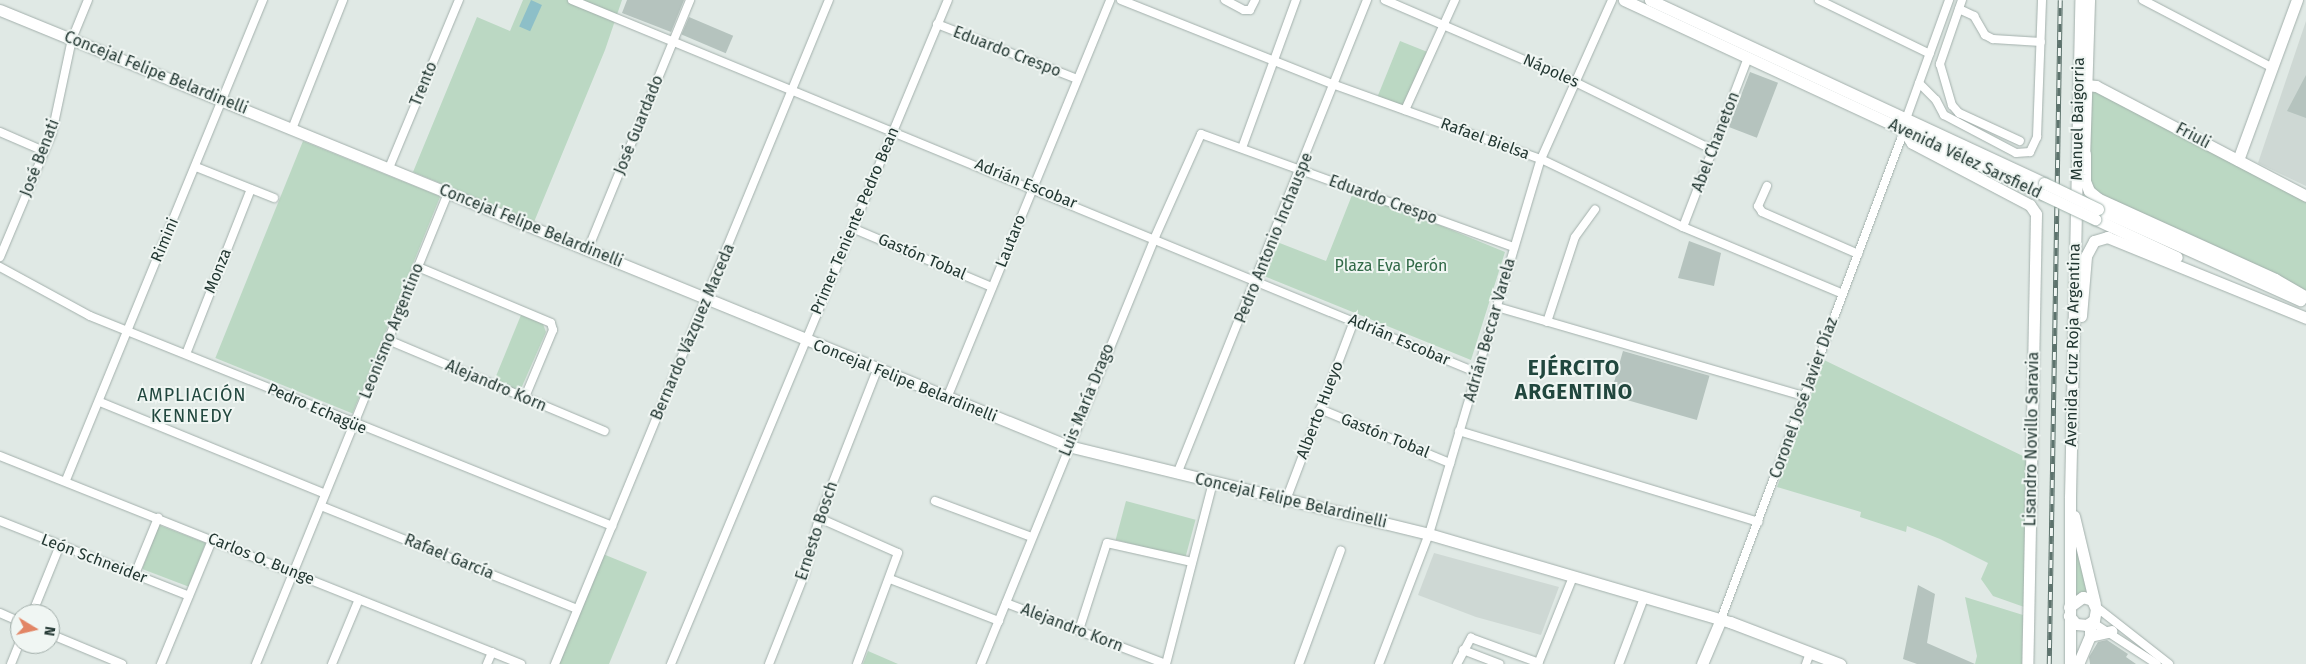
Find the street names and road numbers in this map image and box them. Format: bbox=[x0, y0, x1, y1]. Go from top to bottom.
street label: Eduardo Crespo bbox=[950, 23, 1064, 81]
street label: Concejal Felipe Belardinelli bbox=[61, 27, 251, 119]
street label: Nápoles bbox=[1520, 50, 1582, 92]
street label: Manuel Baigorria bbox=[2067, 57, 2089, 181]
street label: Trento bbox=[406, 59, 442, 109]
street label: José Guardado bbox=[610, 72, 668, 178]
street label: Abel Chaneton bbox=[1688, 89, 1744, 195]
street label: Rafael Bielsa bbox=[1438, 114, 1532, 164]
street label: Avenida Vélez Sarsfield bbox=[1885, 115, 2045, 203]
street label: José Benati bbox=[16, 117, 64, 199]
street label: Friuli bbox=[2172, 119, 2214, 153]
street label: Primer Teniente Pedro Bean bbox=[807, 124, 903, 318]
street label: Pedro Antonio Inchauspe bbox=[1231, 150, 1317, 326]
street label: Adrián Escobar bbox=[972, 155, 1080, 213]
street label: Eduardo Crespo bbox=[1326, 171, 1440, 229]
street label: Concejal Felipe Belardinelli bbox=[436, 180, 626, 272]
street label: Lautaro bbox=[992, 212, 1030, 270]
street label: Rimini bbox=[147, 215, 183, 265]
street label: Gastón Tobal bbox=[875, 230, 969, 284]
street label: Bernardo Vázquez Maceda bbox=[647, 241, 739, 423]
street label: Avenida Cruz Roja Argentina bbox=[2062, 243, 2084, 447]
street label: Monza bbox=[200, 246, 236, 296]
street label: Adrián Beccar Varela bbox=[1460, 256, 1520, 404]
street label: Leonismo Argentino bbox=[356, 260, 428, 402]
street label: Adrián Escobar bbox=[1345, 310, 1453, 370]
street label: Coronel José Javier Díaz bbox=[1766, 315, 1842, 481]
street label: Concejal Felipe Belardinelli bbox=[810, 335, 1000, 427]
street label: Luis María Drago bbox=[1056, 341, 1118, 459]
street label: Lisandro Novillo Saravia bbox=[2021, 351, 2043, 527]
street label: Alejandro Korn bbox=[443, 356, 549, 416]
street label: Alberto Hueyo bbox=[1293, 358, 1347, 462]
street label: Pedro Echagüe bbox=[264, 379, 370, 439]
street label: Gastón Tobal bbox=[1338, 410, 1432, 462]
street label: Concejal Felipe Belardinelli bbox=[1193, 470, 1389, 532]
street label: Ernesto Bosch bbox=[792, 479, 842, 583]
street label: Carlos O. Bunge bbox=[205, 529, 317, 589]
street label: León Schneider bbox=[38, 530, 150, 588]
street label: Rafael García bbox=[401, 530, 497, 584]
street label: Alejandro Korn bbox=[1018, 600, 1126, 656]

